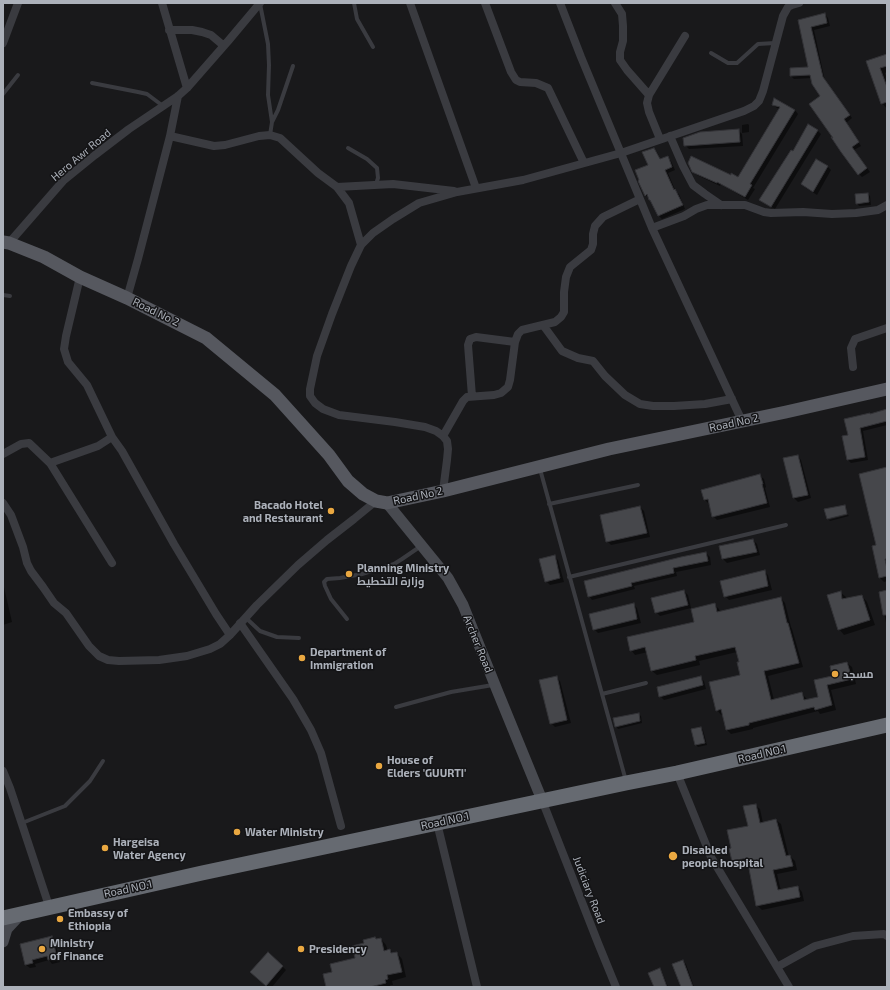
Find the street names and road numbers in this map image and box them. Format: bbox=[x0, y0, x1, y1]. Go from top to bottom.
street label: Hero Awr Road bbox=[48, 126, 114, 184]
street label: Road No 2 bbox=[130, 295, 182, 329]
street label: Road No 2 bbox=[708, 411, 760, 435]
street label: Road No 2 bbox=[392, 484, 444, 508]
street label: Archer Road bbox=[460, 613, 496, 675]
street label: Road NO.1 bbox=[737, 742, 787, 766]
street label: Road NO.1 bbox=[420, 809, 470, 833]
street label: Judiciary Road bbox=[570, 854, 608, 926]
street label: Road NO.1 bbox=[103, 877, 153, 901]

